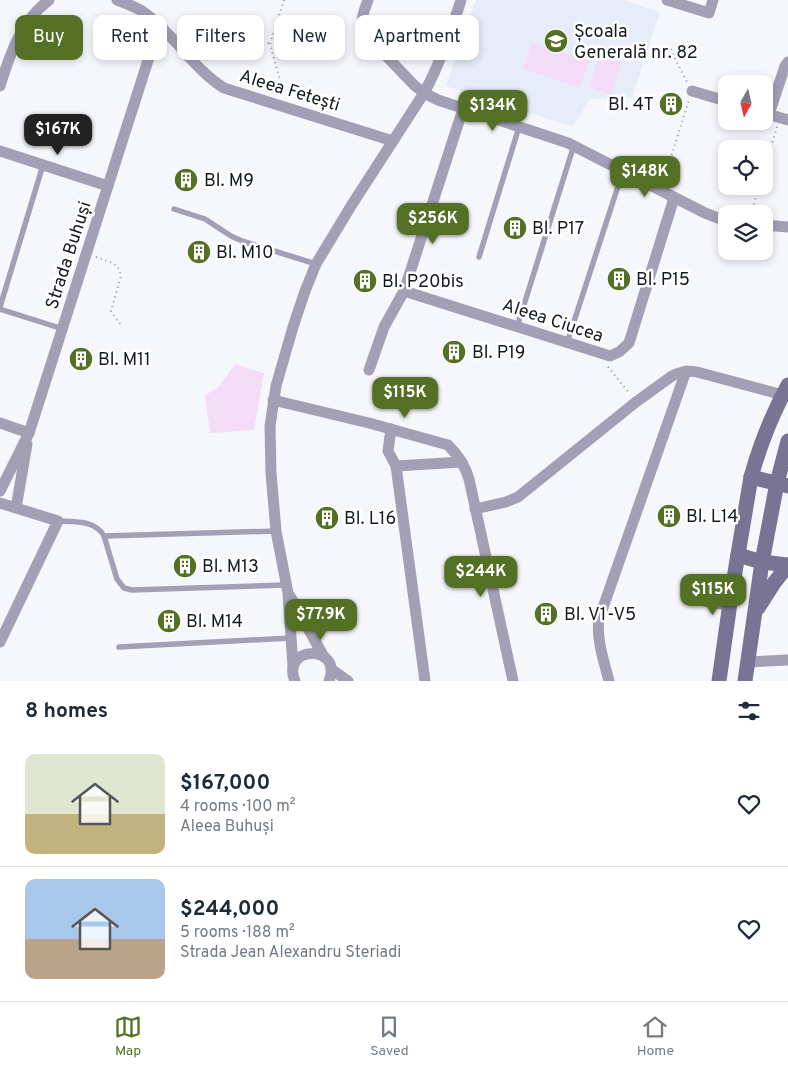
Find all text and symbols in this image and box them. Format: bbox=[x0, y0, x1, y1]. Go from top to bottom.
chip: Buy bbox=[15, 15, 83, 60]
chip: Rent bbox=[93, 15, 167, 60]
chip: Filters bbox=[177, 15, 264, 60]
chip: New bbox=[274, 15, 345, 60]
chip: Apartment bbox=[355, 15, 479, 60]
place label: Școala Generală nr. 82 bbox=[574, 21, 698, 65]
school or university icon: Școala Generală nr. 82 bbox=[543, 28, 569, 54]
street label: Aleea Fetești bbox=[237, 65, 343, 118]
north arrow bbox=[718, 75, 772, 130]
map controls bbox=[718, 75, 773, 260]
pin: $134K bbox=[458, 90, 528, 132]
building icon: Bl. 4T bbox=[658, 91, 684, 117]
place label: Bl. 4T bbox=[608, 94, 654, 117]
text: $134K bbox=[469, 96, 517, 116]
pin: $167K bbox=[23, 114, 93, 156]
text: $167K bbox=[35, 120, 81, 140]
button: locate bbox=[718, 140, 773, 195]
pin: $148K bbox=[610, 156, 680, 198]
text: $148K bbox=[621, 162, 669, 182]
building icon: Bl. M9 bbox=[173, 167, 199, 193]
place label: Bl. M9 bbox=[204, 170, 254, 193]
street label: Strada Buhuși bbox=[41, 199, 98, 312]
pin: $256K bbox=[398, 202, 468, 245]
button: layers bbox=[718, 205, 773, 260]
text: $256K bbox=[408, 209, 458, 229]
building icon: Bl. P17 bbox=[502, 215, 528, 241]
place label: Bl. P17 bbox=[532, 218, 584, 241]
building icon: Bl. M10 bbox=[186, 239, 212, 265]
place label: Bl. M10 bbox=[216, 242, 274, 265]
building icon: Bl. P15 bbox=[606, 266, 632, 292]
building icon: Bl. P20bis bbox=[352, 268, 378, 294]
place label: Bl. P15 bbox=[636, 269, 690, 292]
place label: Bl. P20bis bbox=[382, 271, 464, 294]
street label: Aleea Ciucea bbox=[499, 294, 606, 349]
building icon: Bl. P19 bbox=[441, 339, 467, 365]
place label: Bl. P19 bbox=[472, 342, 526, 365]
building icon: Bl. M11 bbox=[68, 346, 94, 372]
place label: Bl. M11 bbox=[98, 349, 151, 372]
pin: $115K bbox=[370, 376, 440, 419]
text: $115K bbox=[383, 383, 427, 403]
building icon: Bl. L14 bbox=[656, 503, 682, 529]
building icon: Bl. L16 bbox=[314, 505, 340, 531]
place label: Bl. L14 bbox=[686, 506, 738, 529]
place label: Bl. L16 bbox=[344, 508, 396, 531]
building icon: Bl. M13 bbox=[172, 553, 198, 579]
place label: Bl. M13 bbox=[202, 556, 259, 579]
pin: $244K bbox=[446, 556, 516, 598]
text: $244K bbox=[455, 562, 507, 582]
pin: $115K bbox=[678, 574, 748, 616]
text: $115K bbox=[691, 580, 735, 600]
pin: $77.9K bbox=[280, 598, 362, 641]
building icon: Bl. V1-V5 bbox=[533, 601, 559, 627]
place label: Bl. V1-V5 bbox=[564, 604, 636, 627]
text: $77.9K bbox=[296, 605, 346, 625]
building icon: Bl. M14 bbox=[156, 608, 182, 634]
place label: Bl. M14 bbox=[186, 611, 243, 634]
icon: filters bbox=[735, 697, 763, 725]
text: 8 homes bbox=[25, 698, 108, 725]
text: $167,000 bbox=[180, 770, 270, 797]
icon: home bbox=[65, 774, 125, 834]
icon: heart bbox=[735, 790, 763, 818]
text: 4 rooms · 100 m² bbox=[180, 797, 296, 817]
text: Aleea Buhuși bbox=[180, 817, 274, 837]
text: $244,000 bbox=[180, 896, 279, 923]
icon: home bbox=[65, 899, 125, 959]
icon: heart bbox=[735, 915, 763, 943]
text: 5 rooms · 188 m² bbox=[180, 923, 295, 943]
text: Strada Jean Alexandru Steriadi bbox=[180, 943, 401, 963]
tab: Map bbox=[114, 1013, 142, 1060]
tab: Saved bbox=[370, 1013, 409, 1060]
tab: Home bbox=[637, 1013, 674, 1060]

